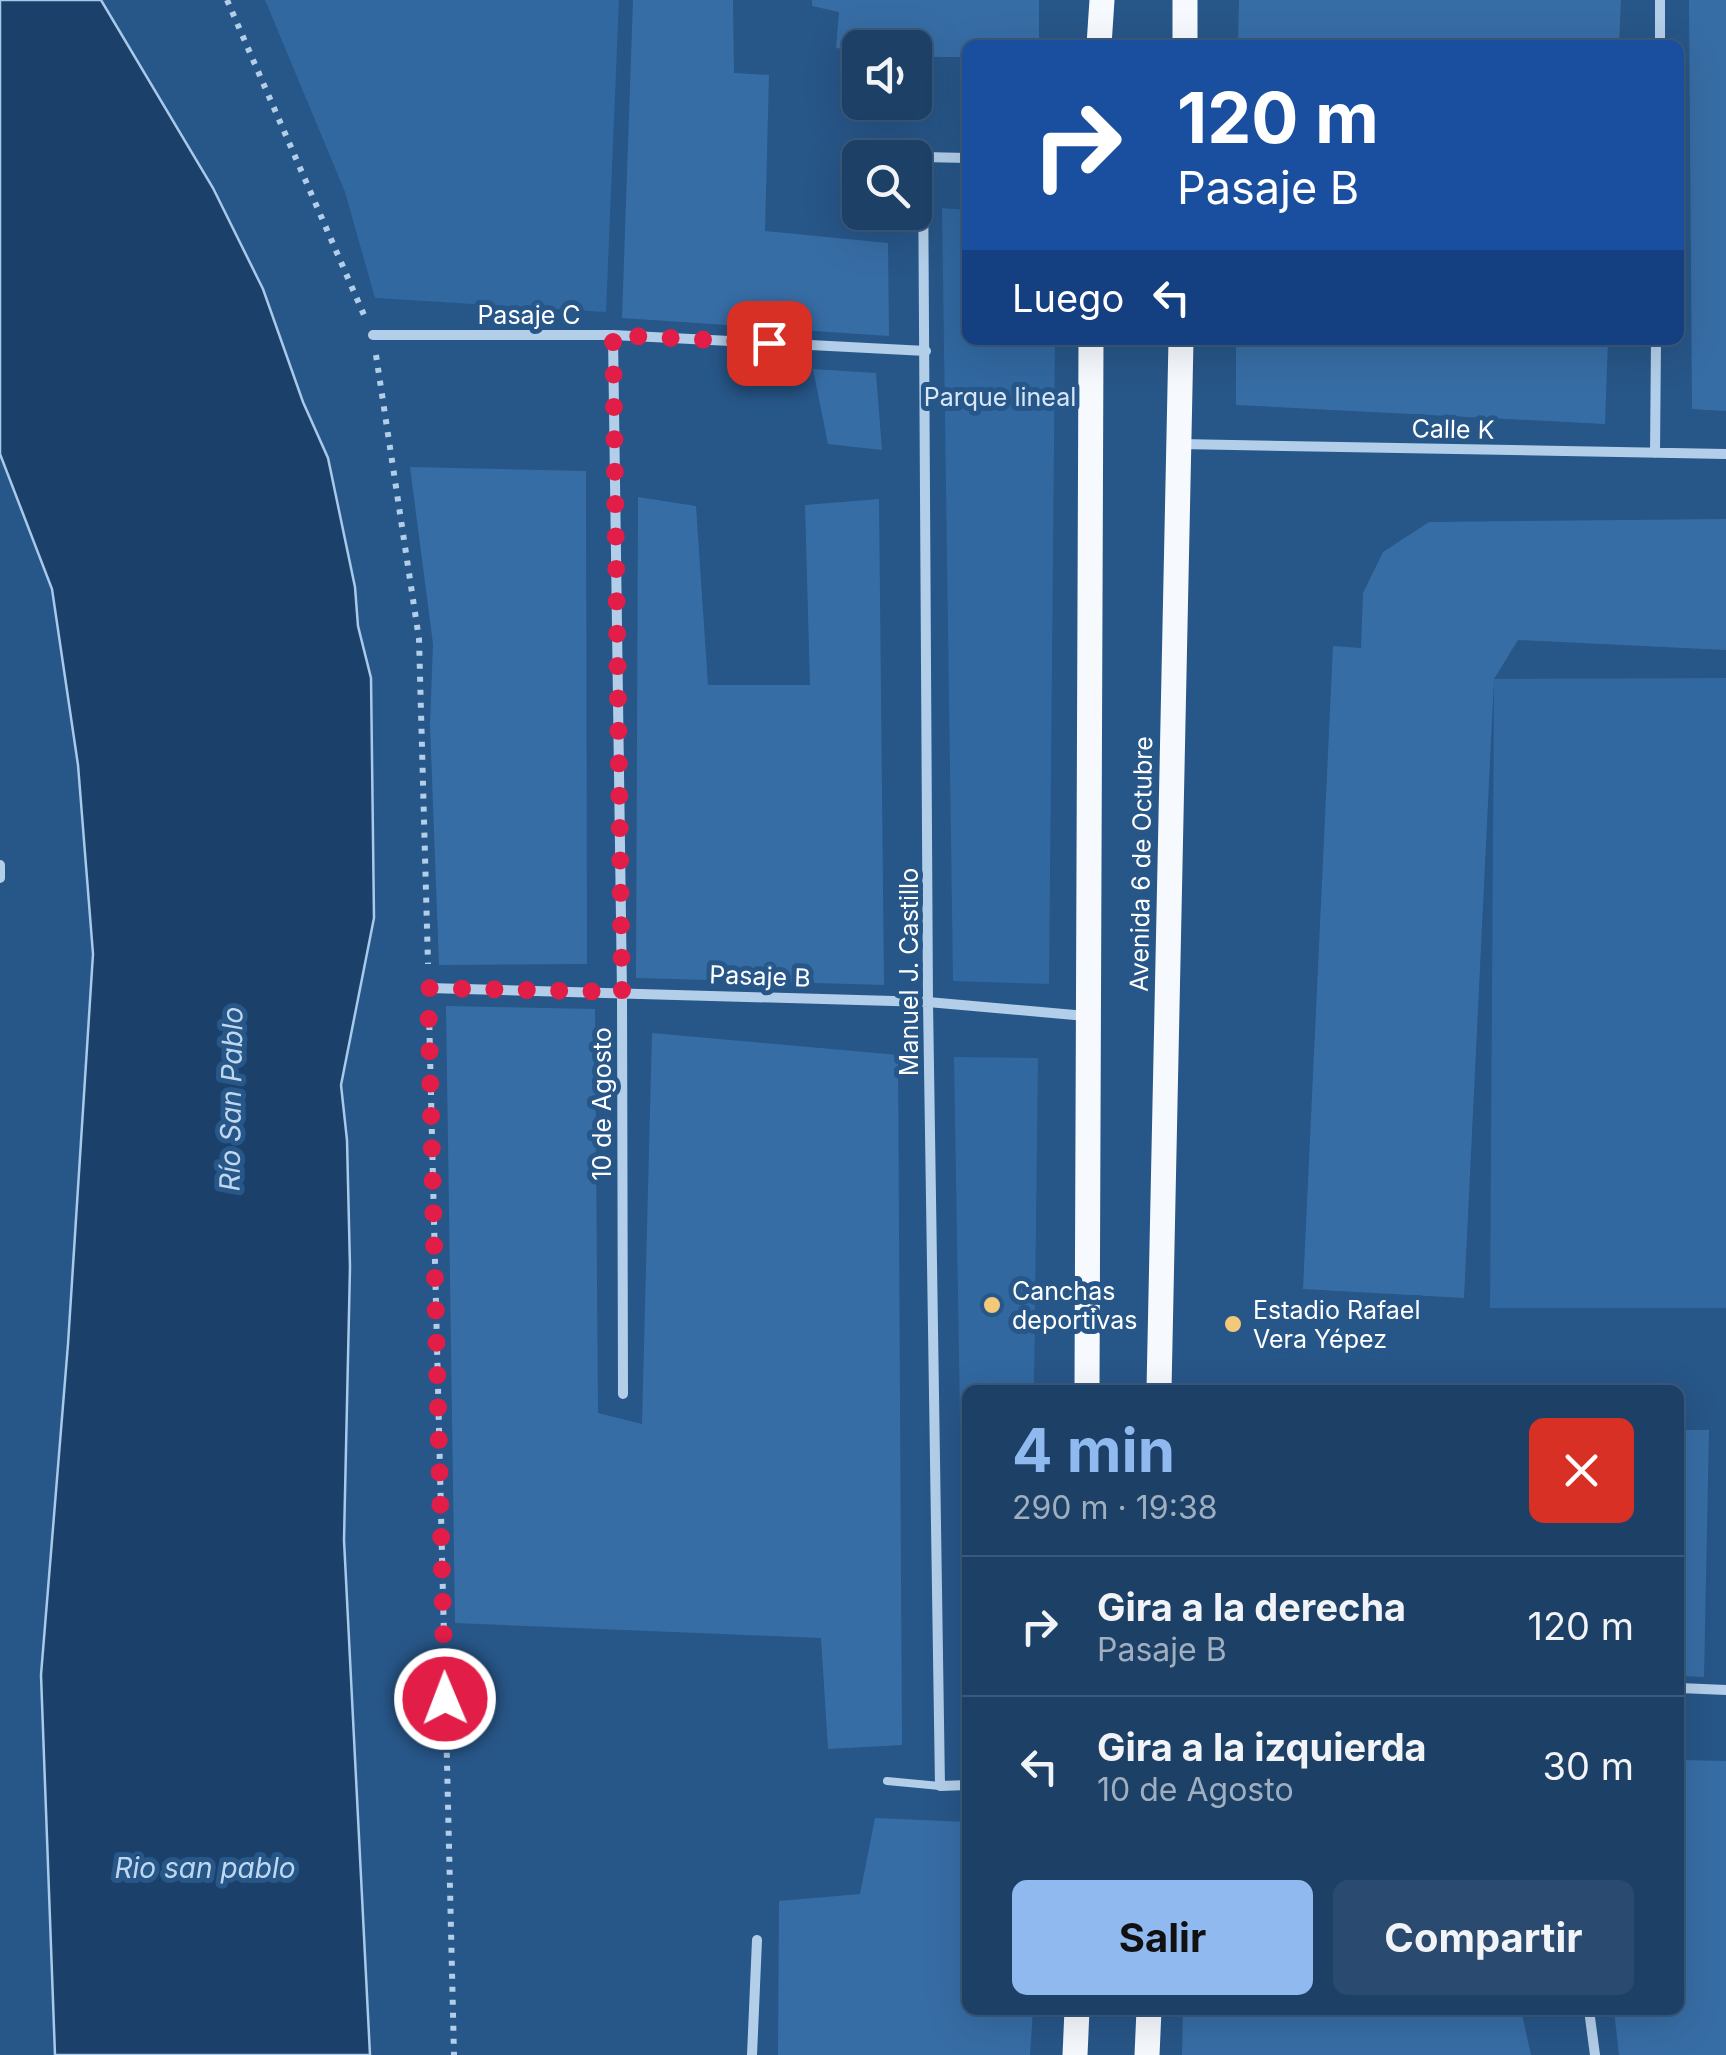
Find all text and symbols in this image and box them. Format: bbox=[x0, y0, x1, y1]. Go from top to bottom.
map controls bbox=[842, 30, 932, 230]
button: sound bbox=[842, 30, 932, 120]
text: 120 m bbox=[1177, 75, 1379, 160]
icon: right bbox=[1012, 80, 1142, 210]
button: search bbox=[842, 140, 932, 230]
text: Pasaje B bbox=[1177, 160, 1359, 215]
icon: left bbox=[1144, 270, 1199, 325]
text: Luego bbox=[1012, 275, 1124, 321]
street label: Pasaje C bbox=[477, 300, 581, 330]
pin bbox=[727, 301, 812, 386]
icon: arrive bbox=[742, 316, 797, 371]
park label: Parque lineal bbox=[924, 382, 1076, 412]
street label: Calle K bbox=[1411, 413, 1495, 445]
street label: Avenida 6 de Octubre bbox=[1124, 736, 1158, 992]
street label: Manuel J. Castillo bbox=[894, 868, 924, 1076]
street label: Pasaje B bbox=[709, 959, 811, 993]
water label: Río San Pablo bbox=[212, 1006, 250, 1192]
street label: 10 de Agosto bbox=[587, 1027, 617, 1181]
place label: Canchas deportivas bbox=[1012, 1276, 1137, 1335]
marker: Canchas deportivas bbox=[981, 1294, 1003, 1316]
place label: Estadio Rafael Vera Yépez bbox=[1253, 1295, 1420, 1354]
marker: Estadio Rafael Vera Yépez bbox=[1222, 1313, 1244, 1335]
text: 4 min bbox=[1012, 1414, 1175, 1486]
button: close bbox=[1529, 1418, 1634, 1523]
text: 290 m · 19:38 bbox=[1012, 1488, 1217, 1527]
text: Gira a la derecha bbox=[1097, 1584, 1406, 1630]
icon: right bbox=[1012, 1599, 1067, 1654]
text: 120 m bbox=[1527, 1603, 1634, 1649]
text: Pasaje B bbox=[1097, 1630, 1227, 1669]
position arrow bbox=[393, 1647, 497, 1751]
text: Gira a la izquierda bbox=[1097, 1724, 1427, 1770]
icon: left bbox=[1012, 1739, 1067, 1794]
text: 30 m bbox=[1543, 1743, 1634, 1789]
text: 10 de Agosto bbox=[1097, 1770, 1294, 1809]
water label: Rio san pablo bbox=[115, 1851, 295, 1885]
button: Salir bbox=[1012, 1880, 1313, 1995]
button: Compartir bbox=[1333, 1880, 1634, 1995]

